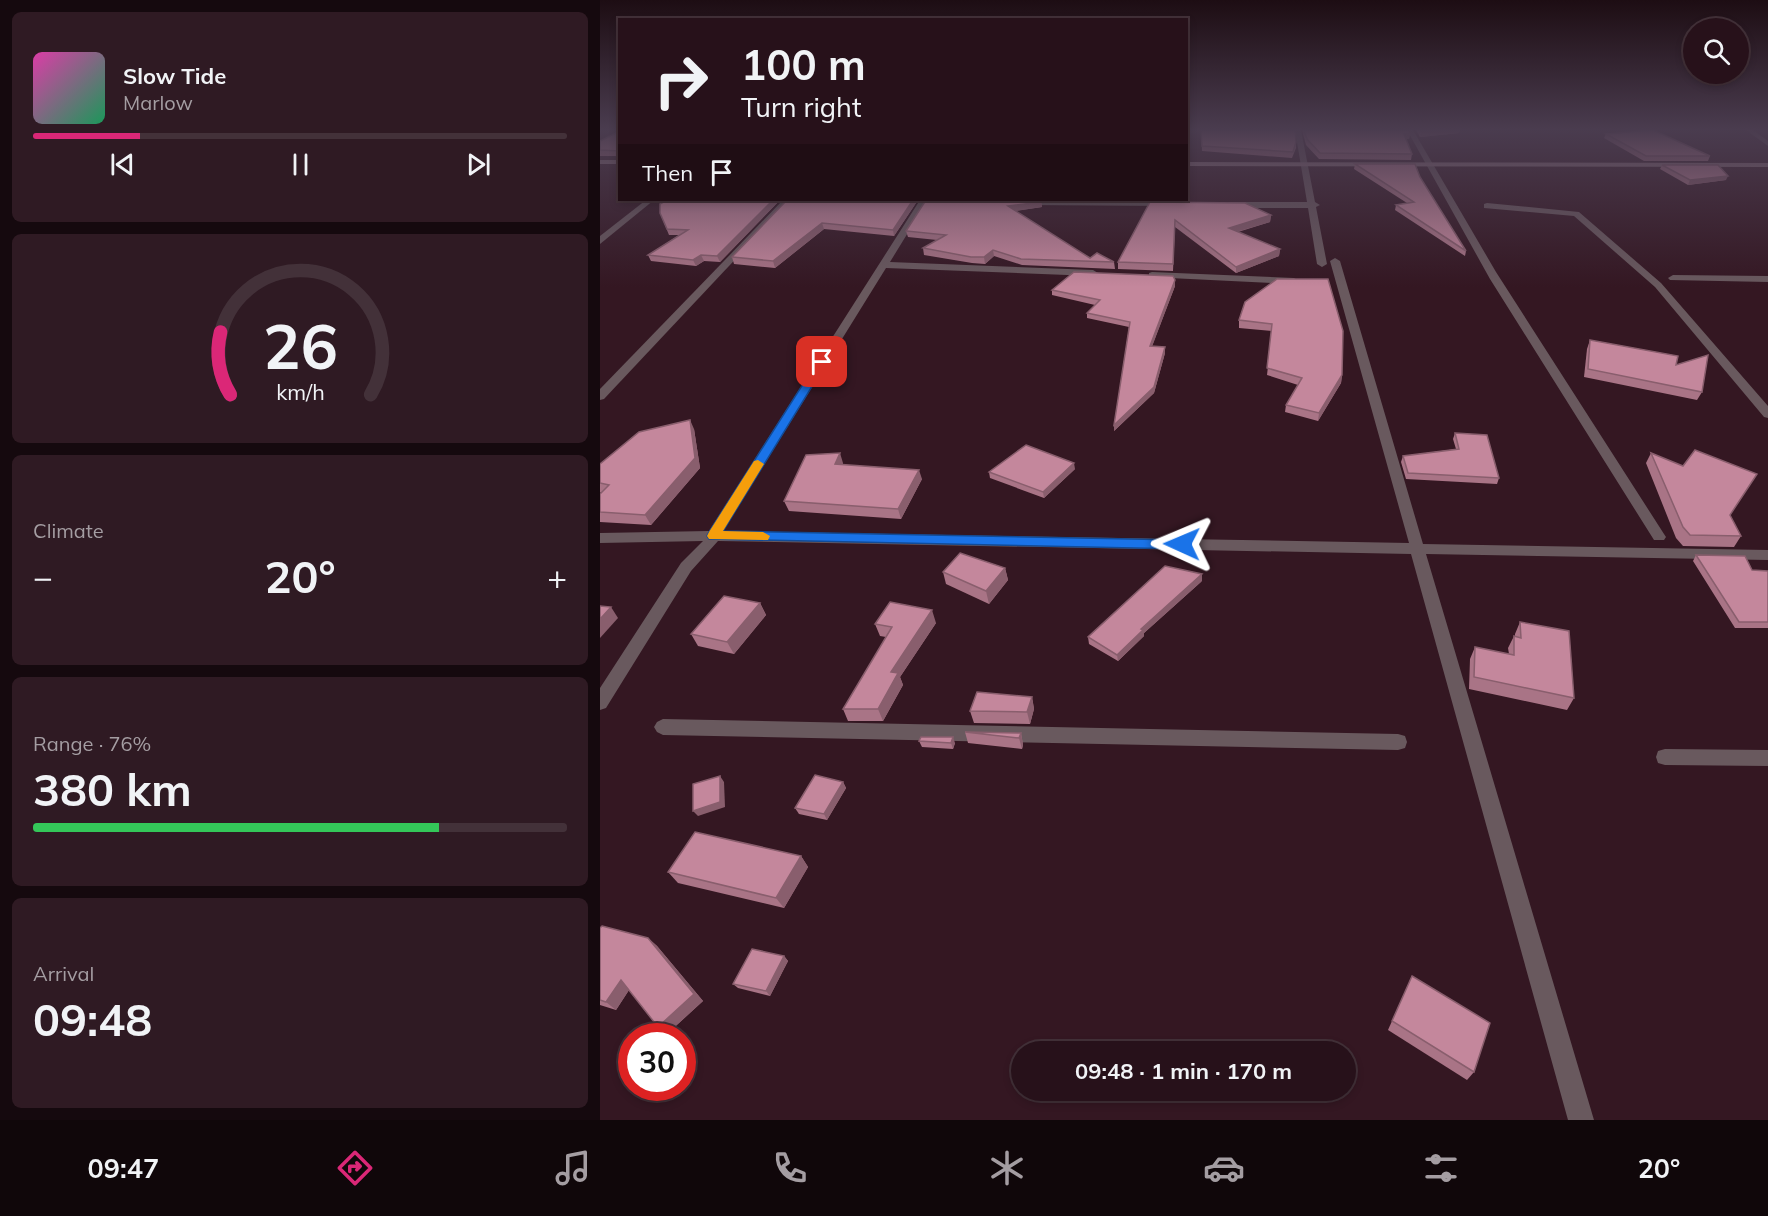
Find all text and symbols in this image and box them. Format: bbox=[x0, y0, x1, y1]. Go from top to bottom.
map controls bbox=[1683, 18, 1749, 84]
button: search bbox=[1683, 18, 1749, 84]
text: 100 m bbox=[741, 38, 866, 91]
icon: right bbox=[642, 42, 720, 120]
text: Slow Tide bbox=[123, 62, 226, 90]
text: Marlow bbox=[123, 90, 193, 115]
text: Turn right bbox=[741, 90, 861, 124]
icon: previous bbox=[106, 148, 139, 181]
icon: pause bbox=[284, 148, 317, 181]
icon: next bbox=[462, 148, 495, 181]
icon: arrive bbox=[705, 156, 738, 189]
text: Then bbox=[642, 159, 693, 187]
text: 26 bbox=[263, 307, 337, 386]
pin bbox=[796, 336, 847, 387]
icon: arrive bbox=[805, 345, 838, 378]
text: km/h bbox=[276, 379, 324, 406]
position arrow bbox=[1150, 512, 1214, 576]
text: Climate bbox=[33, 518, 104, 543]
text: 20° bbox=[264, 548, 336, 604]
text: − bbox=[33, 556, 53, 597]
text: + bbox=[547, 556, 567, 597]
text: Range · 76% bbox=[33, 731, 151, 756]
text: 380 km bbox=[33, 761, 192, 817]
text: Arrival bbox=[33, 961, 94, 986]
text: 09:48 bbox=[33, 991, 152, 1047]
speed limit sign: 30 bbox=[618, 1023, 696, 1101]
text: 09:48 · 1 min · 170 m bbox=[1075, 1057, 1292, 1085]
icon: directions bbox=[334, 1147, 376, 1189]
icon: music bbox=[552, 1147, 594, 1189]
icon: phone bbox=[769, 1147, 811, 1189]
icon: climate bbox=[986, 1147, 1028, 1189]
icon: car bbox=[1203, 1147, 1245, 1189]
icon: filters bbox=[1420, 1147, 1462, 1189]
text: 09:47 bbox=[88, 1151, 159, 1185]
text: 20° bbox=[1638, 1151, 1680, 1185]

